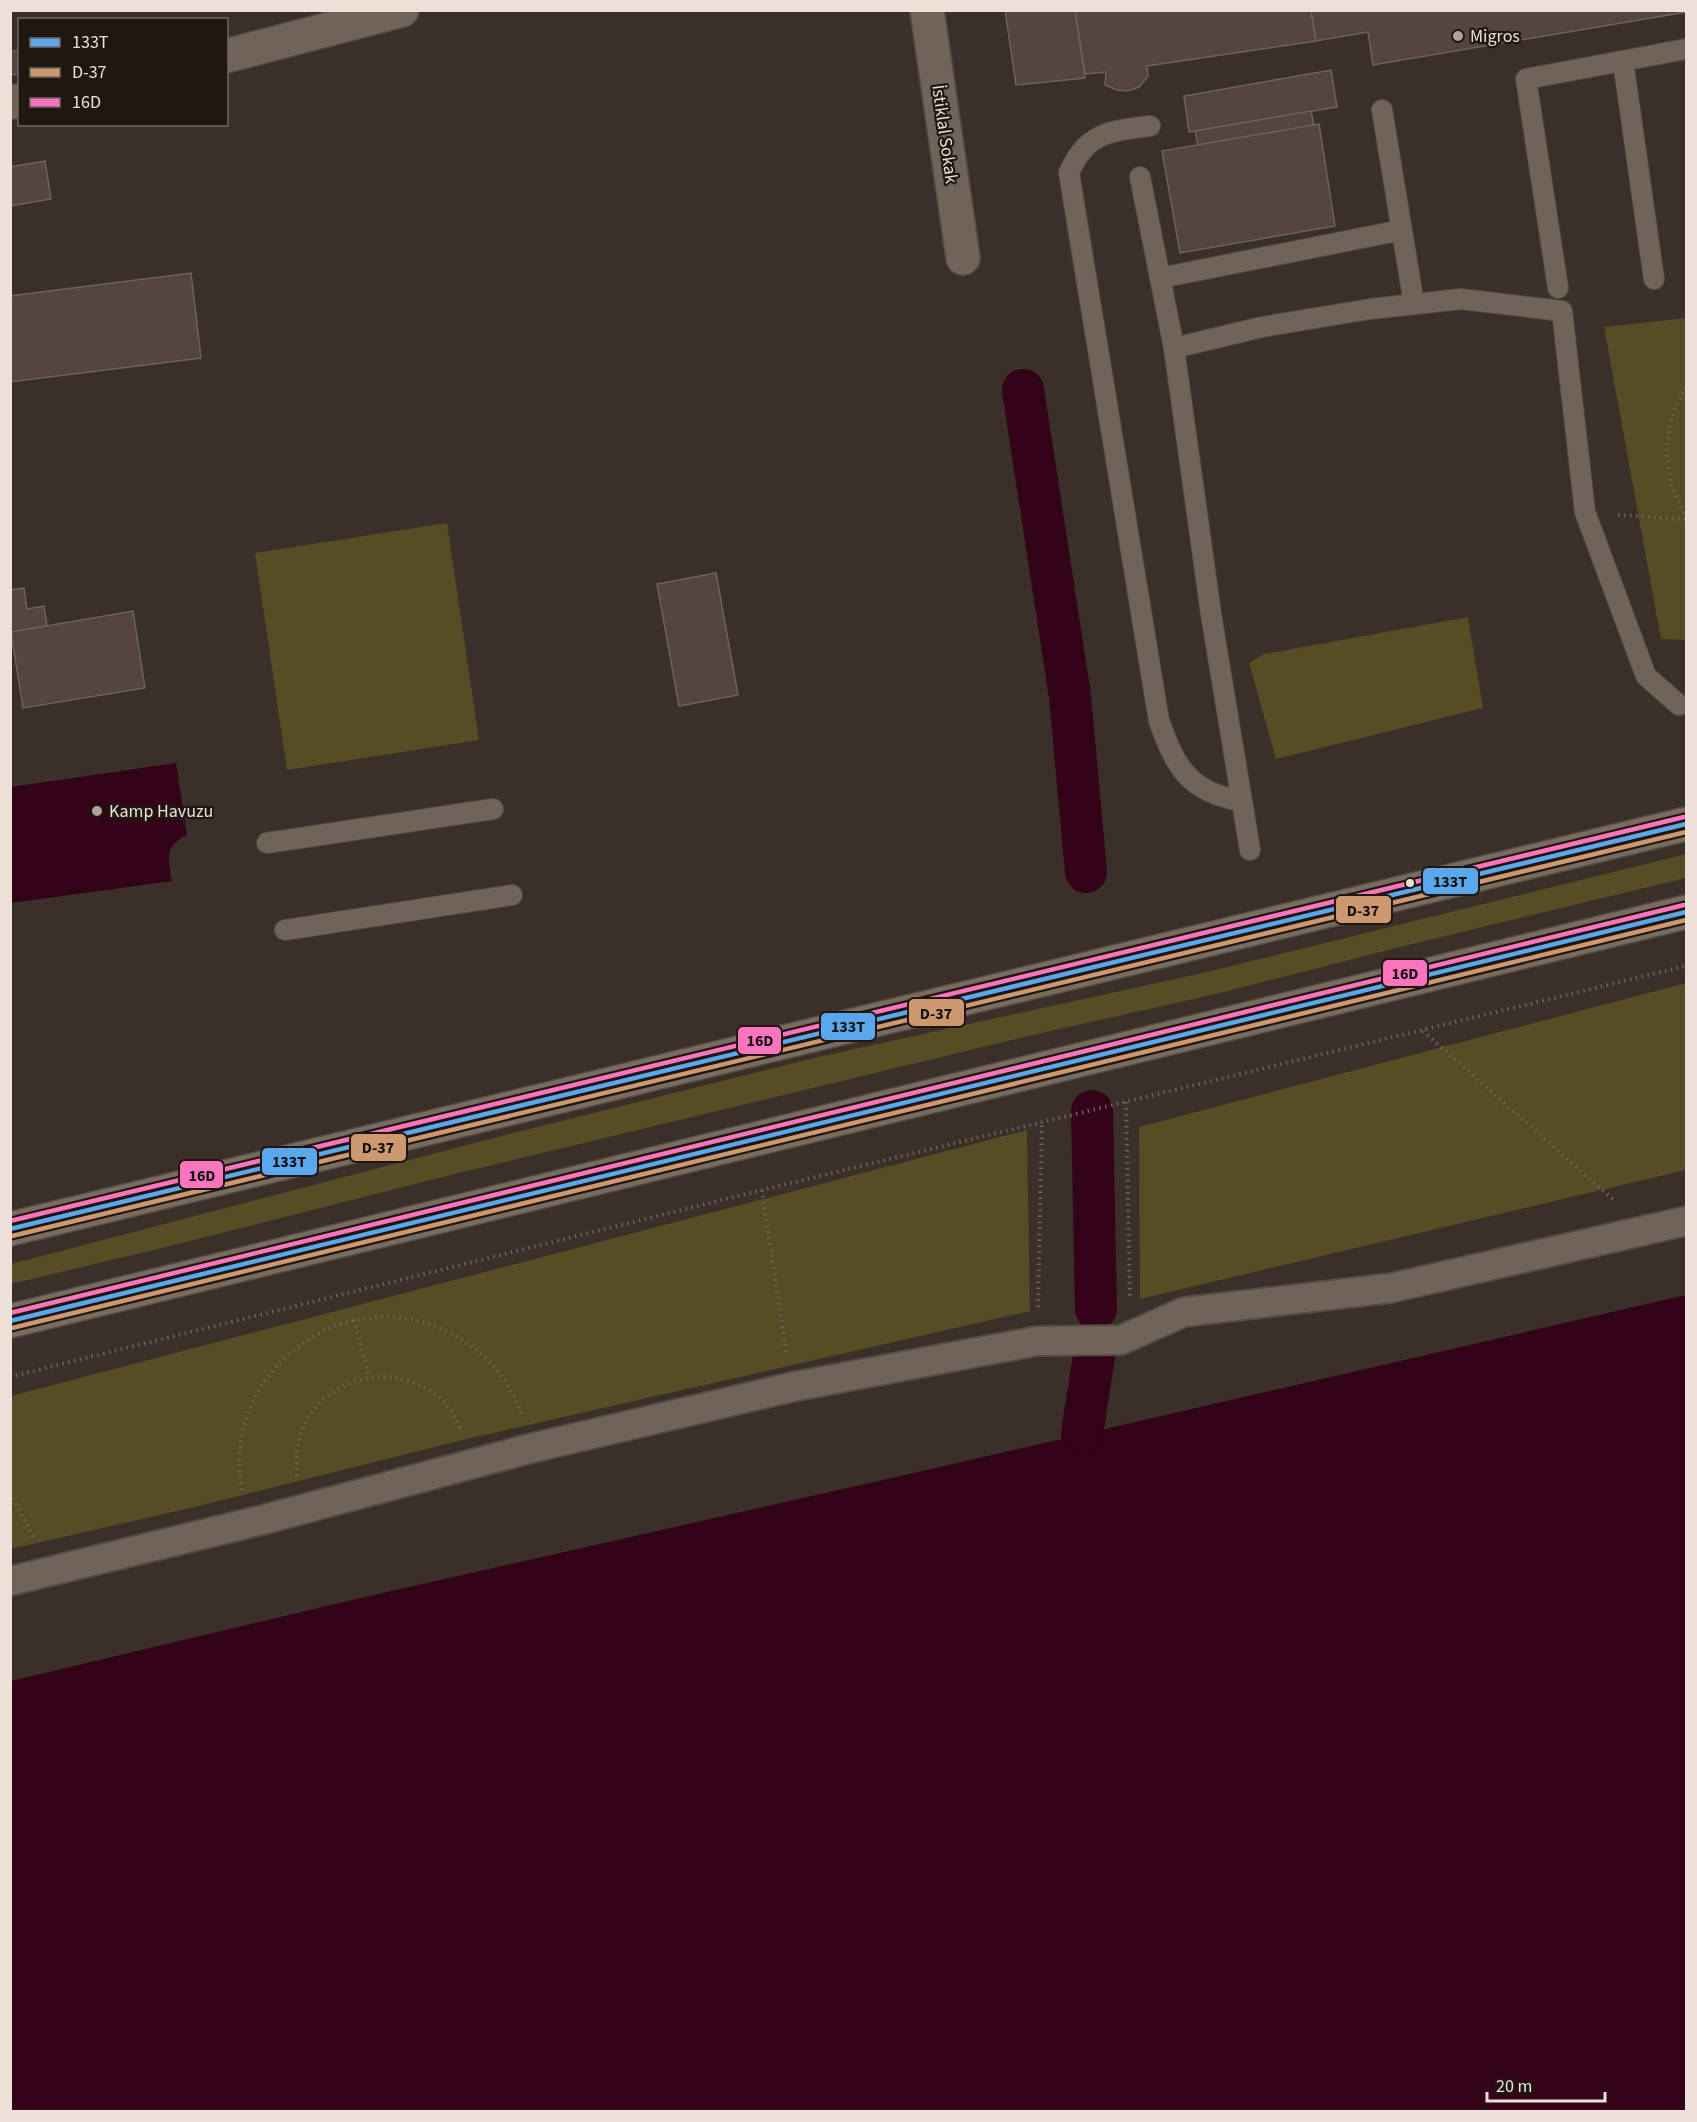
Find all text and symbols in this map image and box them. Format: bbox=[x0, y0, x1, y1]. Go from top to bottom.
legend bbox=[18, 18, 228, 126]
place label: Migros bbox=[1470, 24, 1520, 49]
marker: Migros bbox=[1451, 29, 1465, 43]
text: 133T bbox=[72, 30, 109, 55]
text: D-37 bbox=[72, 60, 107, 85]
street label: İstiklal Sokak bbox=[925, 83, 964, 185]
text: 16D bbox=[72, 90, 101, 115]
place label: Kamp Havuzu bbox=[109, 799, 213, 824]
marker: Kamp Havuzu bbox=[90, 804, 104, 818]
line badge: 133T bbox=[1422, 867, 1479, 895]
text: 133T bbox=[1433, 871, 1467, 893]
unlabelled marker bbox=[1404, 877, 1416, 889]
line badge: D-37 bbox=[1335, 895, 1392, 924]
text: D-37 bbox=[1347, 900, 1379, 922]
line badge: 16D bbox=[1382, 959, 1428, 987]
text: 16D bbox=[1391, 963, 1419, 985]
line badge: D-37 bbox=[908, 998, 965, 1027]
text: D-37 bbox=[920, 1003, 952, 1025]
line badge: 133T bbox=[820, 1012, 876, 1041]
text: 133T bbox=[831, 1016, 865, 1038]
line badge: 16D bbox=[737, 1026, 782, 1055]
text: 16D bbox=[746, 1030, 774, 1052]
line badge: D-37 bbox=[350, 1133, 407, 1162]
text: D-37 bbox=[362, 1137, 394, 1159]
line badge: 133T bbox=[261, 1147, 318, 1176]
text: 133T bbox=[272, 1151, 306, 1173]
line badge: 16D bbox=[179, 1160, 224, 1189]
text: 16D bbox=[188, 1165, 216, 1187]
scale bar bbox=[1487, 2065, 1606, 2103]
text: 20 m bbox=[1496, 2074, 1532, 2099]

